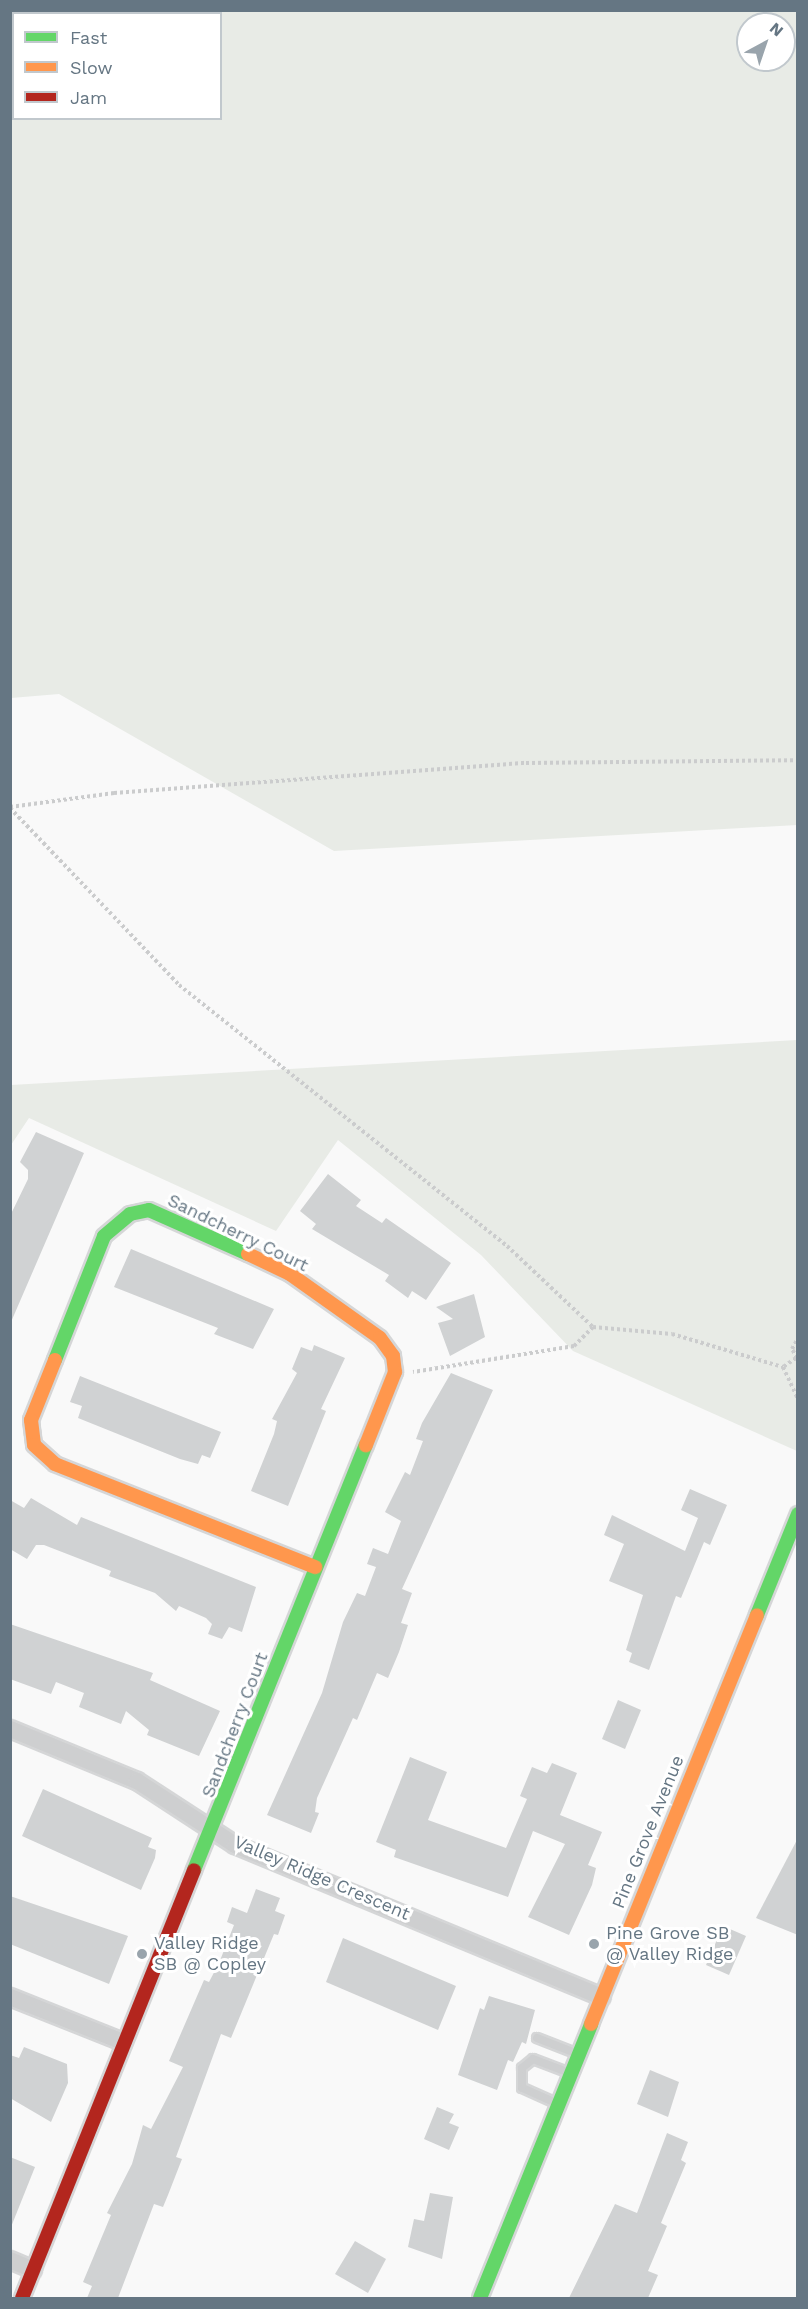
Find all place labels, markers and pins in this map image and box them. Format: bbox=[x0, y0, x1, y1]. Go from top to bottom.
place label: Pine Grove SB @ Valley Ridge bbox=[606, 1923, 734, 1966]
place label: Valley Ridge SB @ Copley bbox=[154, 1933, 266, 1976]
marker: Pine Grove SB @ Valley Ridge bbox=[587, 1937, 601, 1951]
marker: Valley Ridge SB @ Copley bbox=[135, 1947, 149, 1961]

